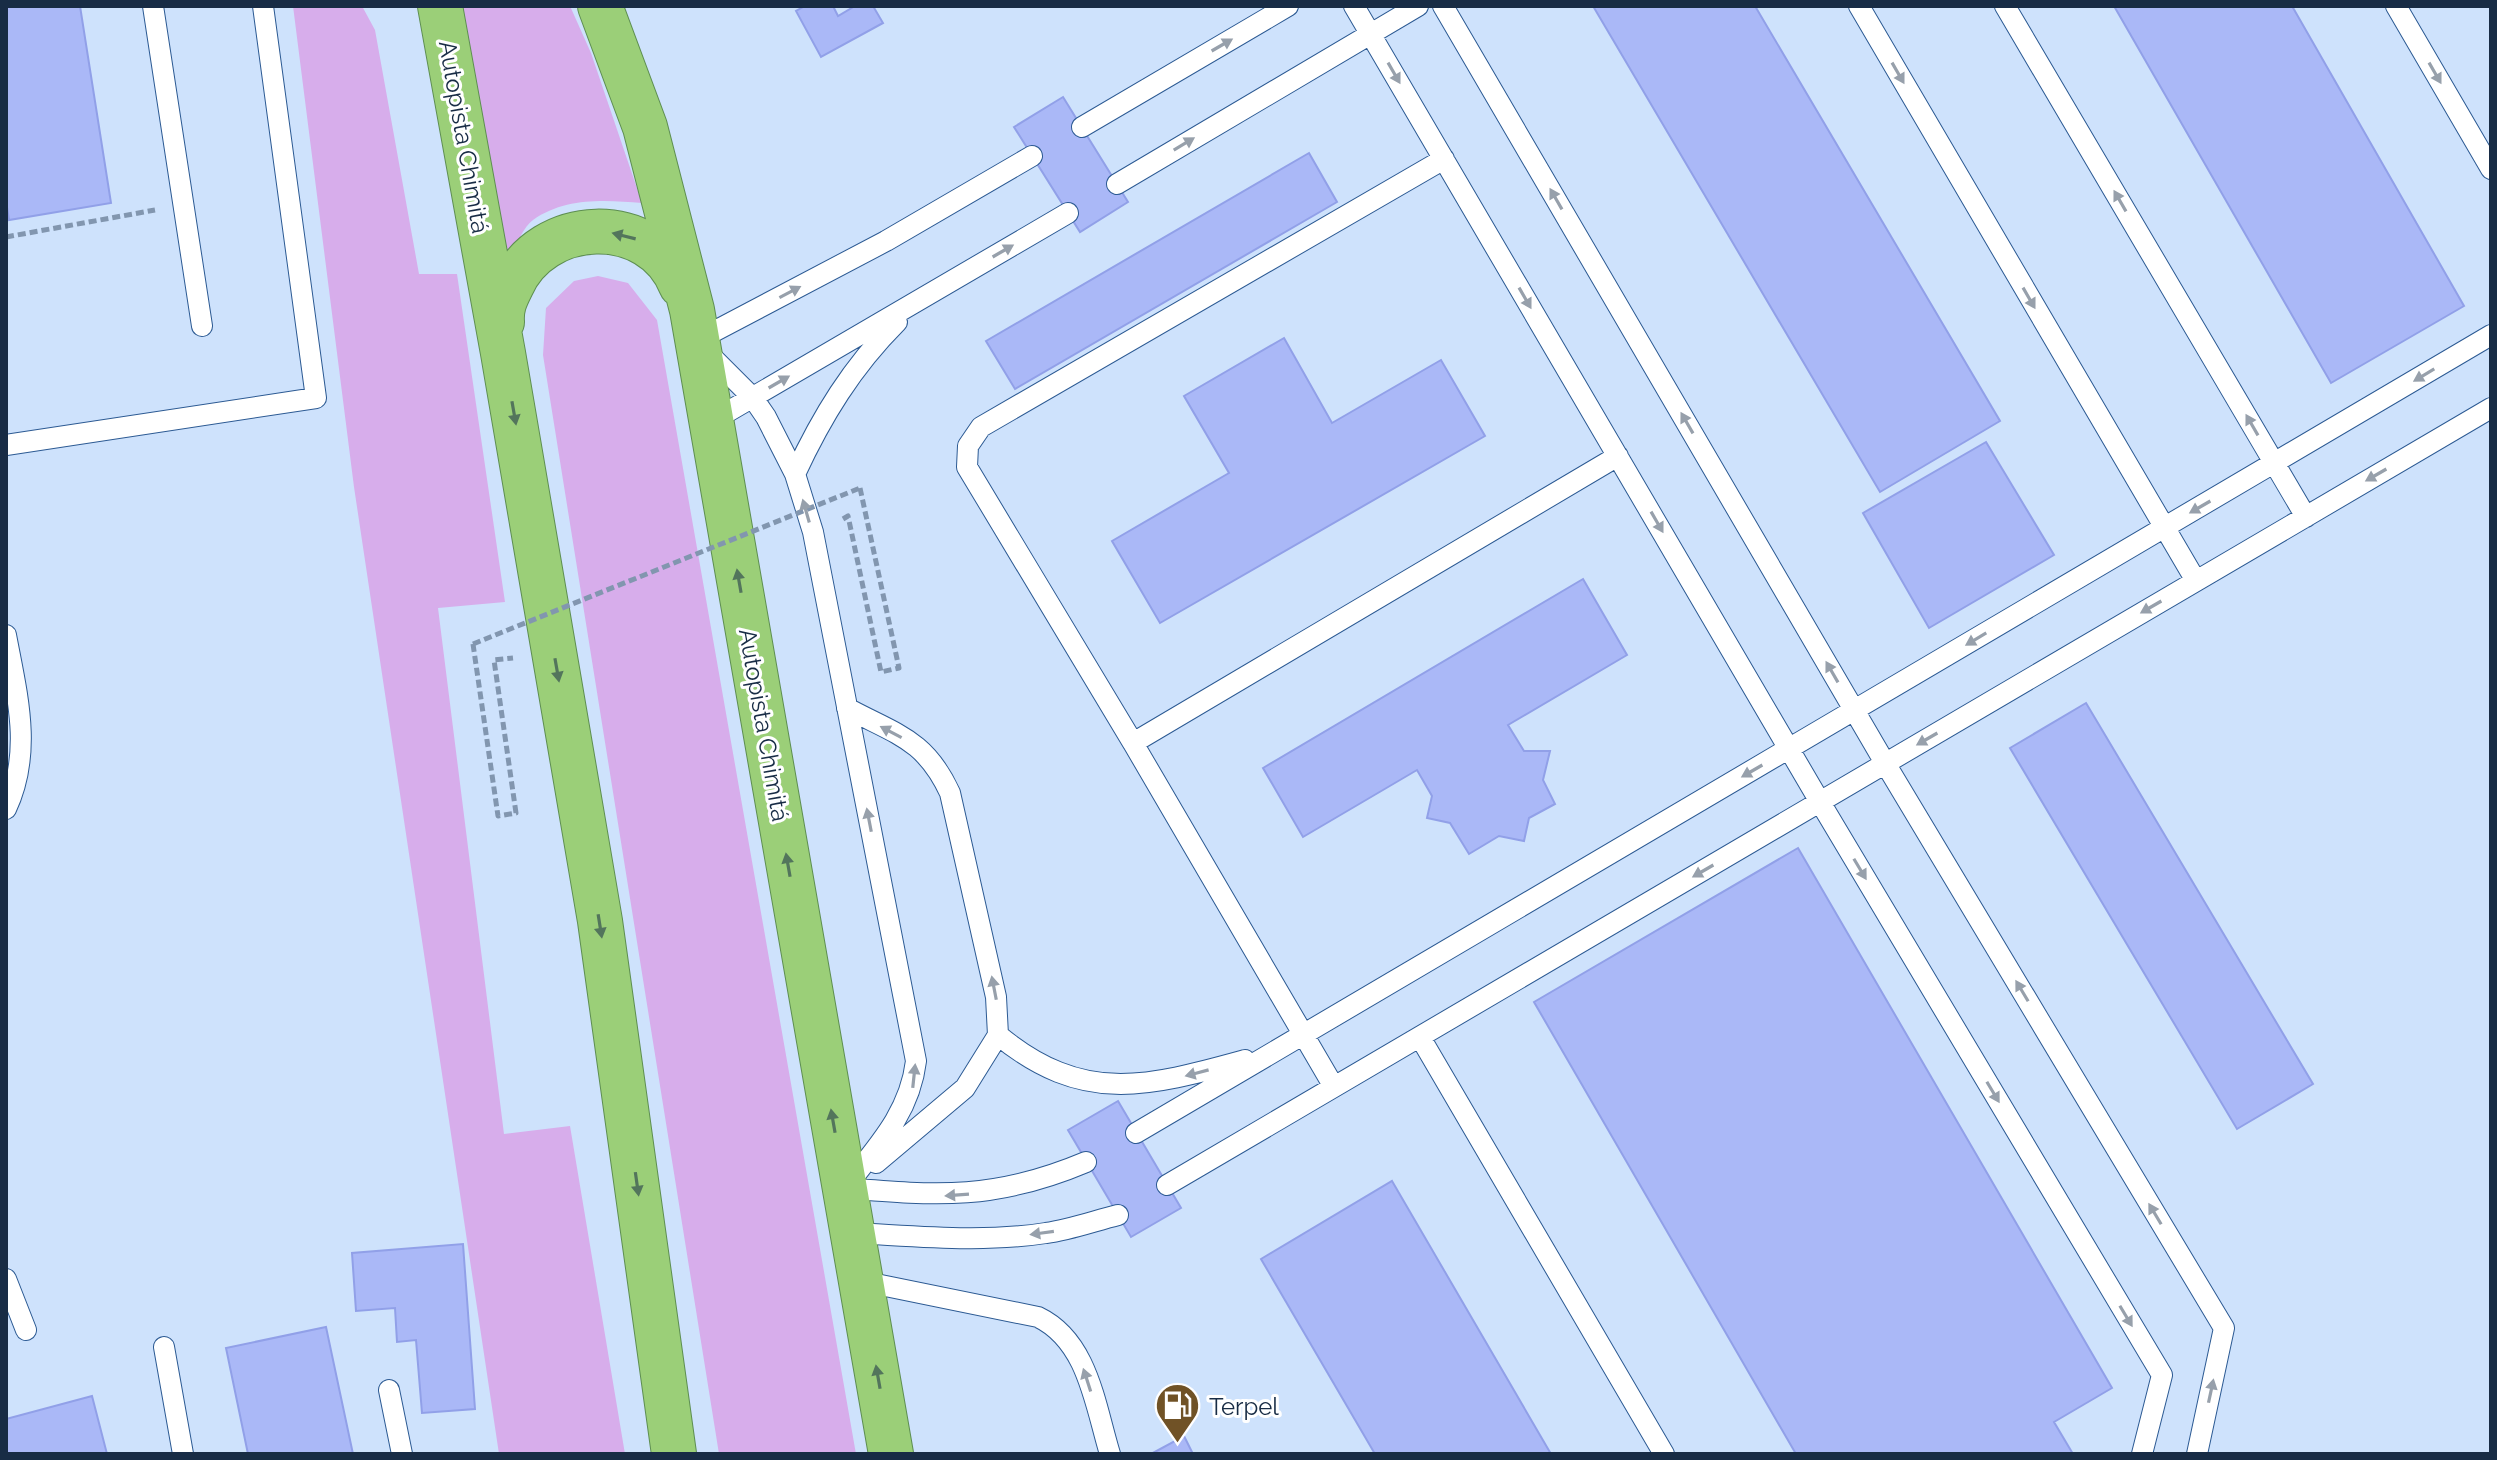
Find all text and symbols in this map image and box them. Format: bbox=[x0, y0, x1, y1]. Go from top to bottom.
street label: Autopista Chimitá bbox=[433, 38, 495, 236]
one-way arrow bbox=[1211, 38, 1233, 52]
one-way arrow bbox=[1387, 62, 1401, 84]
one-way arrow bbox=[1891, 62, 1905, 84]
one-way arrow bbox=[2428, 62, 2442, 84]
one-way arrow bbox=[1173, 138, 1195, 152]
one-way arrow bbox=[1549, 188, 1563, 210]
one-way arrow bbox=[2113, 190, 2127, 212]
one-way arrow bbox=[611, 229, 636, 241]
one-way arrow bbox=[992, 244, 1014, 258]
one-way arrow bbox=[779, 285, 802, 298]
one-way arrow bbox=[1518, 287, 1532, 309]
one-way arrow bbox=[2022, 287, 2036, 309]
one-way arrow bbox=[2413, 368, 2435, 382]
one-way arrow bbox=[768, 375, 790, 389]
one-way arrow bbox=[508, 401, 520, 426]
one-way arrow bbox=[1680, 412, 1694, 434]
one-way arrow bbox=[2245, 414, 2259, 436]
one-way arrow bbox=[2364, 468, 2387, 482]
one-way arrow bbox=[799, 498, 812, 522]
one-way arrow bbox=[2189, 500, 2211, 514]
one-way arrow bbox=[1650, 511, 1664, 533]
one-way arrow bbox=[732, 568, 744, 593]
one-way arrow bbox=[2140, 600, 2162, 614]
street label: Autopista Chimitá bbox=[733, 626, 795, 824]
one-way arrow bbox=[1965, 632, 1987, 646]
one-way arrow bbox=[551, 658, 563, 683]
one-way arrow bbox=[1825, 661, 1839, 683]
one-way arrow bbox=[880, 725, 902, 739]
one-way arrow bbox=[1916, 732, 1938, 746]
one-way arrow bbox=[1741, 764, 1763, 778]
one-way arrow bbox=[862, 808, 875, 833]
one-way arrow bbox=[782, 852, 794, 877]
one-way arrow bbox=[1853, 858, 1867, 880]
one-way arrow bbox=[1692, 864, 1714, 878]
one-way arrow bbox=[594, 914, 607, 939]
one-way arrow bbox=[987, 975, 1000, 1000]
one-way arrow bbox=[2015, 980, 2029, 1002]
one-way arrow bbox=[908, 1063, 921, 1088]
one-way arrow bbox=[1184, 1068, 1209, 1080]
one-way arrow bbox=[1986, 1081, 2000, 1104]
one-way arrow bbox=[826, 1108, 839, 1133]
one-way arrow bbox=[631, 1171, 644, 1196]
one-way arrow bbox=[944, 1189, 969, 1202]
one-way arrow bbox=[2149, 1203, 2163, 1225]
one-way arrow bbox=[1030, 1227, 1055, 1240]
one-way arrow bbox=[2119, 1305, 2133, 1327]
one-way arrow bbox=[871, 1364, 883, 1389]
one-way arrow bbox=[1080, 1367, 1092, 1391]
one-way arrow bbox=[2205, 1379, 2218, 1404]
fuel station icon: Terpel bbox=[1154, 1382, 1202, 1445]
place label: Terpel bbox=[1209, 1392, 1279, 1421]

